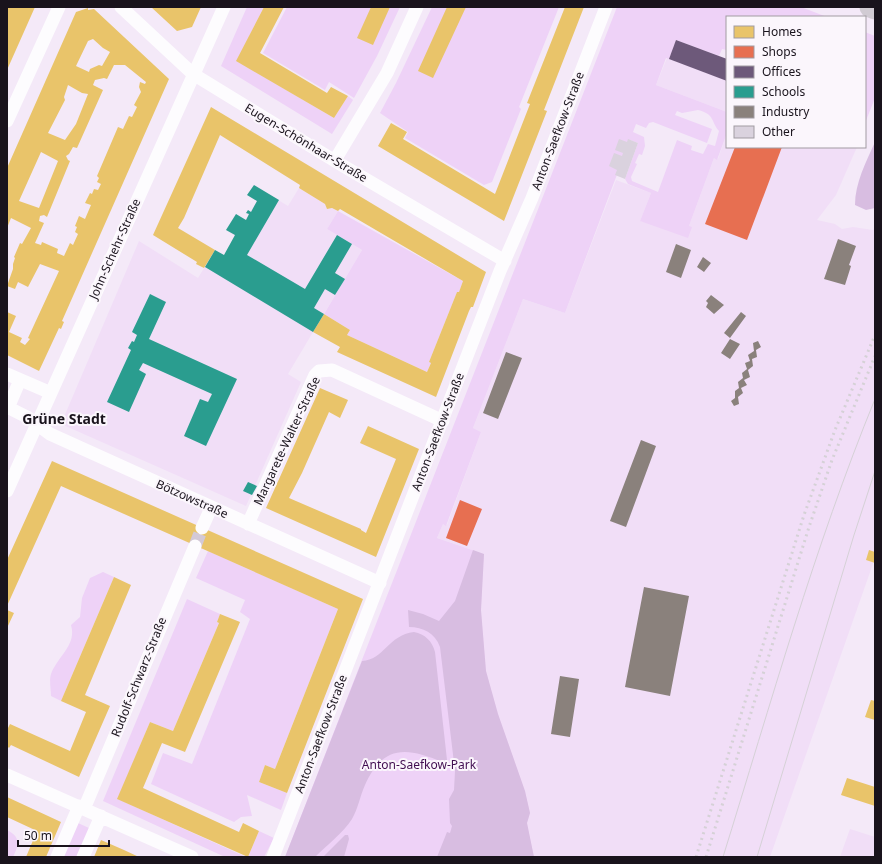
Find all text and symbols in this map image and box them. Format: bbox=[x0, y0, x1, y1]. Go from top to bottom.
legend bbox=[726, 16, 866, 148]
text: Homes bbox=[762, 23, 802, 40]
text: Shops bbox=[762, 43, 797, 60]
text: Offices bbox=[762, 63, 801, 80]
street label: Anton-Saefkow-Straße bbox=[527, 69, 588, 193]
text: Schools bbox=[762, 83, 805, 100]
street label: Eugen-Schönhaar-Straße bbox=[242, 99, 371, 186]
text: Industry bbox=[762, 103, 810, 120]
text: Other bbox=[762, 123, 795, 140]
street label: John-Schehr-Straße bbox=[84, 195, 145, 303]
street label: Anton-Saefkow-Straße bbox=[407, 370, 468, 494]
street label: Margarete-Walter-Straße bbox=[249, 373, 324, 508]
district label: Grüne Stadt bbox=[22, 409, 106, 428]
street label: Bötzowstraße bbox=[153, 475, 231, 522]
street label: Rudolf-Schwarz-Straße bbox=[107, 614, 170, 739]
street label: Anton-Saefkow-Straße bbox=[290, 672, 351, 796]
park label: Anton-Saefkow-Park bbox=[362, 756, 477, 773]
scale bar bbox=[18, 822, 109, 848]
text: 50 m bbox=[24, 827, 52, 844]

